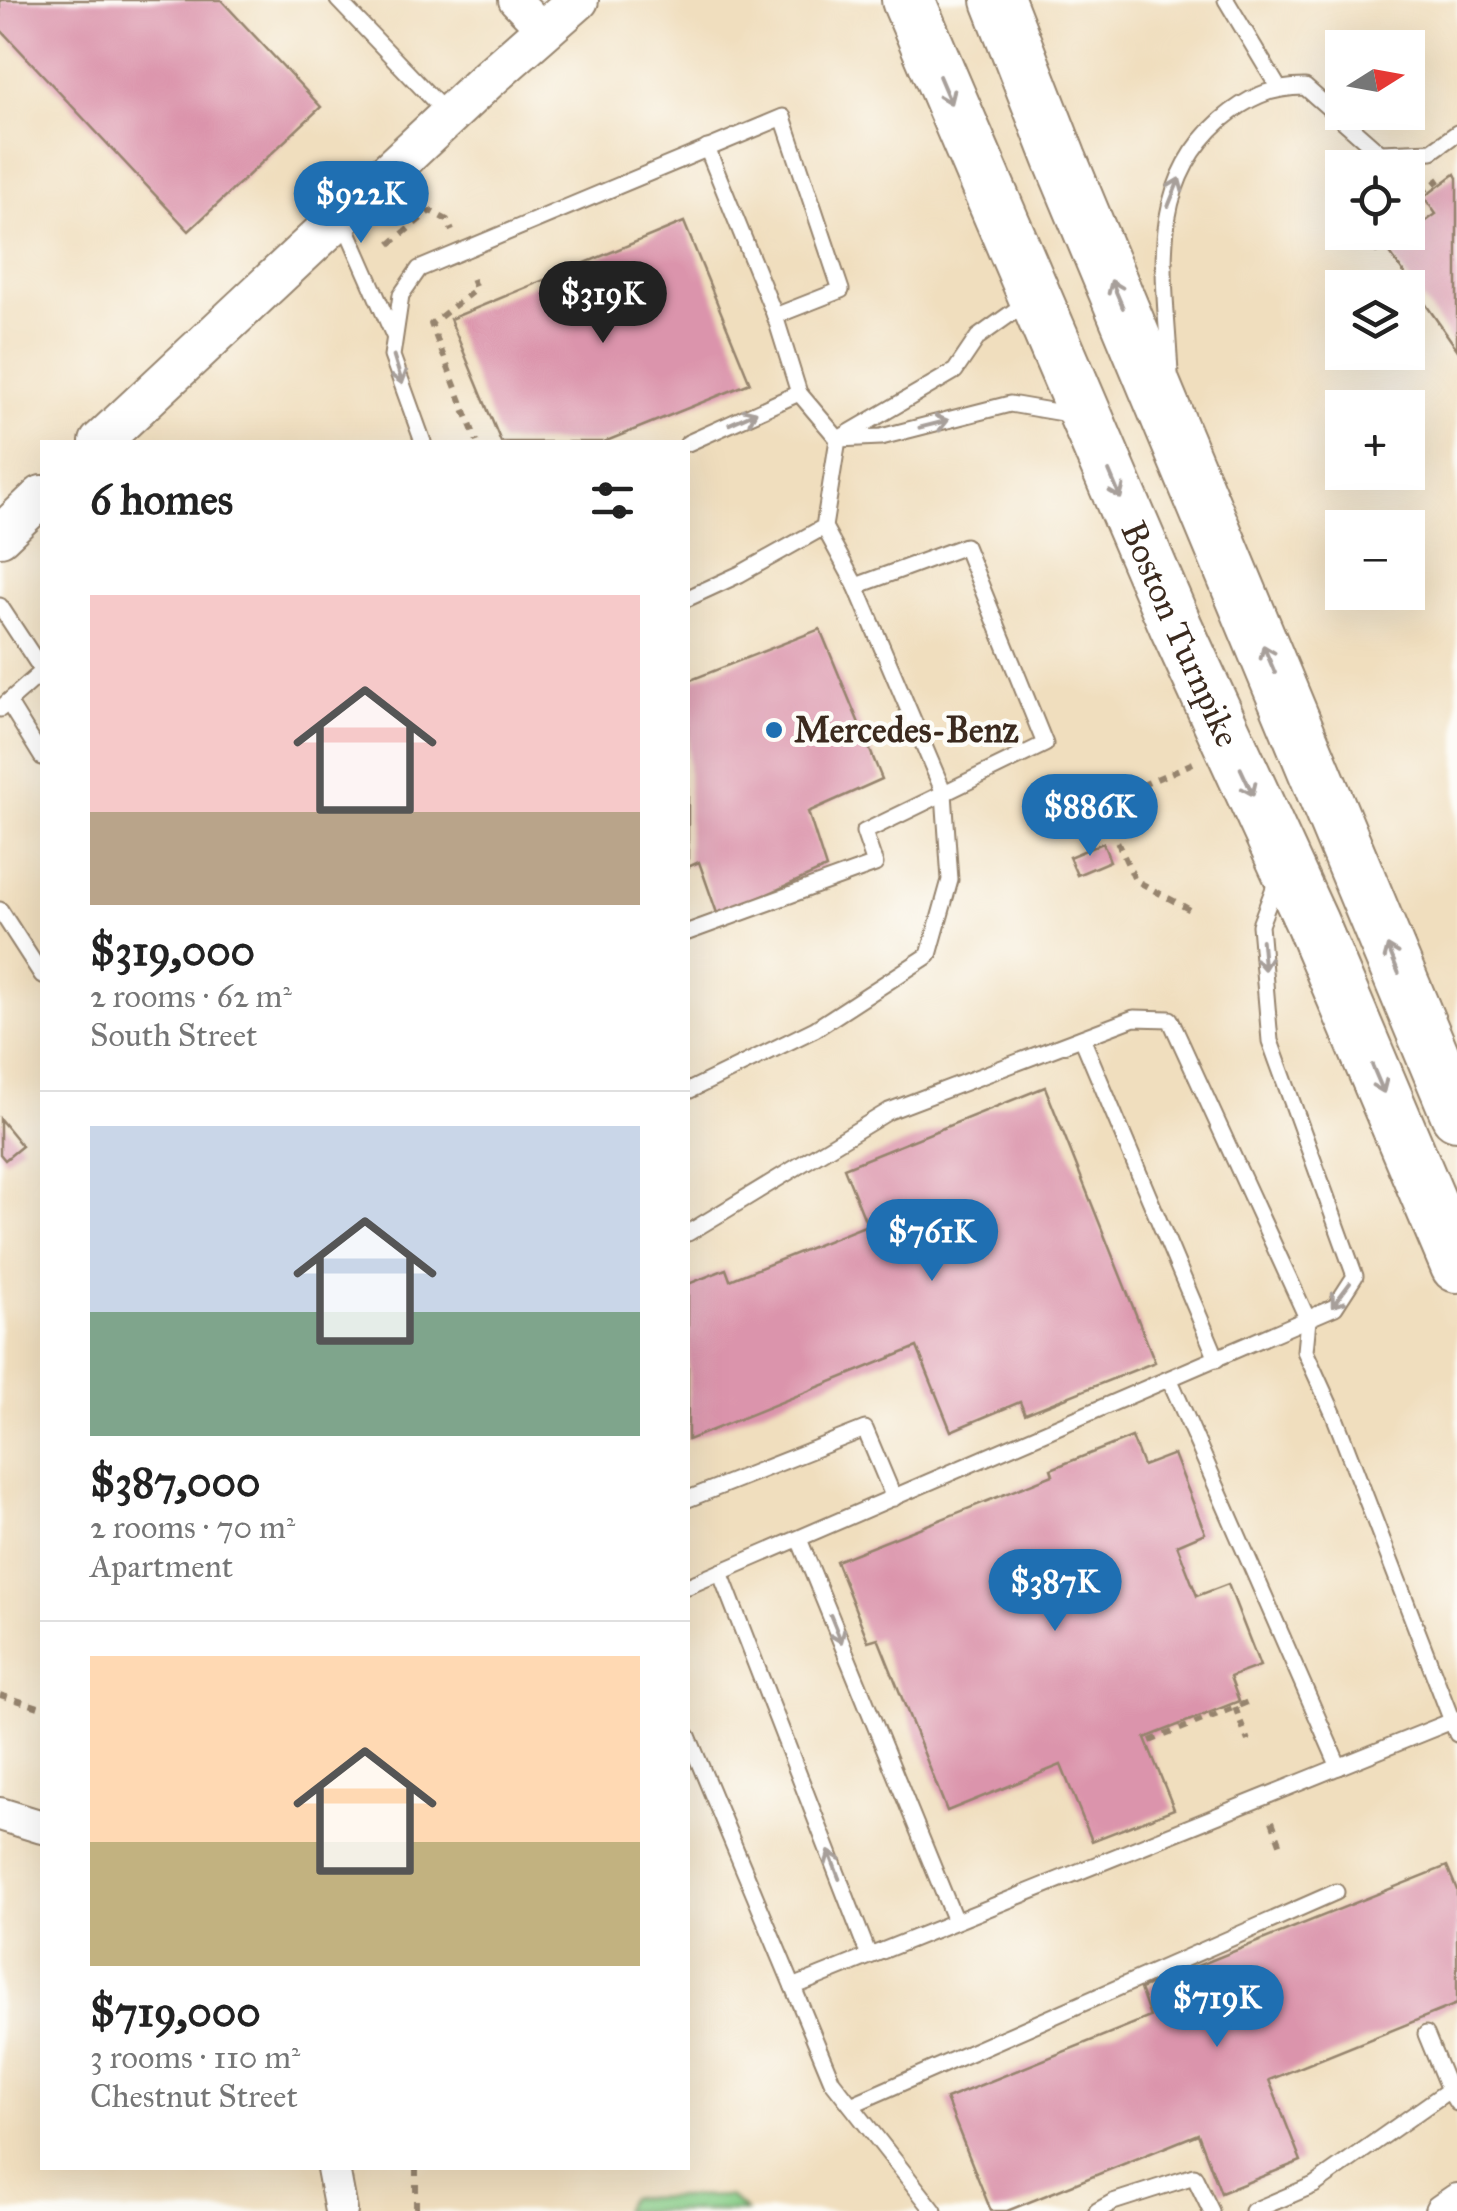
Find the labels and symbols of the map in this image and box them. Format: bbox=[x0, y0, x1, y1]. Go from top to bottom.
north arrow bbox=[1325, 30, 1425, 130]
one-way arrow bbox=[938, 74, 956, 105]
pin: $922K bbox=[291, 161, 431, 246]
one-way arrow bbox=[1166, 177, 1184, 208]
pin: $319K bbox=[533, 261, 673, 346]
one-way arrow bbox=[1106, 279, 1124, 310]
one-way arrow bbox=[390, 353, 408, 385]
one-way arrow bbox=[727, 408, 758, 426]
one-way arrow bbox=[917, 414, 949, 432]
one-way arrow bbox=[1107, 469, 1125, 500]
street label: Boston Turnpike bbox=[1111, 515, 1249, 754]
one-way arrow bbox=[1258, 644, 1276, 674]
place label: Mercedes-Benz bbox=[794, 709, 1019, 752]
marker: Mercedes-Benz bbox=[763, 719, 785, 741]
one-way arrow bbox=[1239, 766, 1257, 797]
pin: $886K bbox=[1020, 774, 1160, 859]
one-way arrow bbox=[1253, 939, 1272, 971]
one-way arrow bbox=[1383, 944, 1401, 975]
one-way arrow bbox=[1371, 1064, 1389, 1094]
pin: $761K bbox=[862, 1199, 1002, 1284]
one-way arrow bbox=[1331, 1282, 1353, 1308]
pin: $387K bbox=[985, 1549, 1125, 1634]
one-way arrow bbox=[828, 1613, 846, 1644]
one-way arrow bbox=[824, 1850, 842, 1881]
pin: $719K bbox=[1147, 1965, 1287, 2050]

